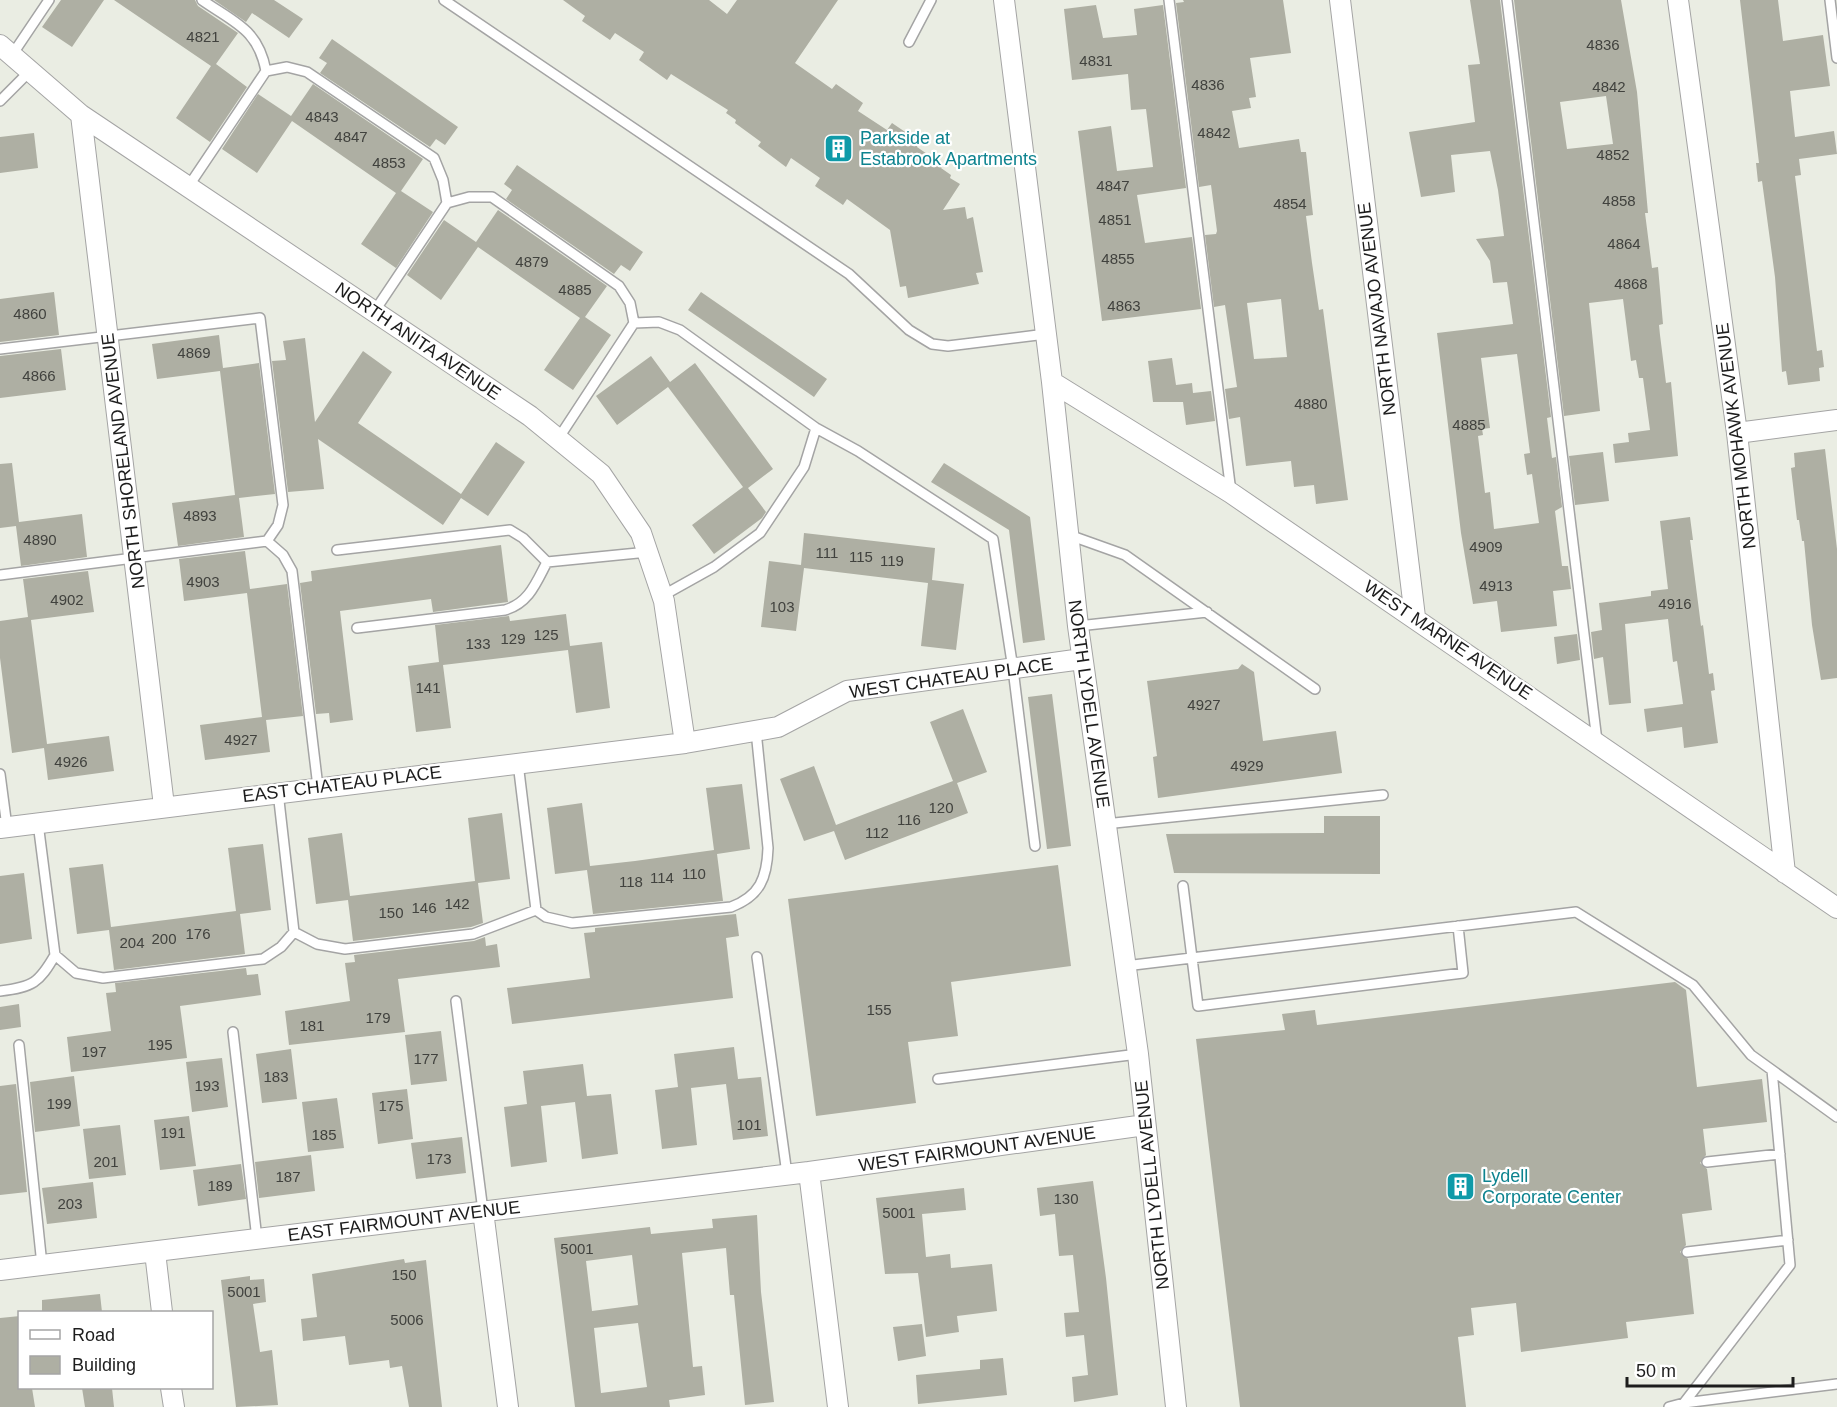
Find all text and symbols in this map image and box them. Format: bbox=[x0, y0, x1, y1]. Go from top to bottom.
house number: 4821 bbox=[186, 28, 220, 45]
house number: 4836 bbox=[1586, 36, 1620, 53]
house number: 4831 bbox=[1079, 52, 1113, 69]
house number: 4836 bbox=[1191, 76, 1225, 93]
house number: 4842 bbox=[1592, 78, 1626, 95]
house number: 4843 bbox=[305, 108, 339, 125]
house number: 4842 bbox=[1197, 124, 1231, 141]
house number: 4847 bbox=[334, 128, 368, 145]
place label: Parkside at Estabrook Apartments bbox=[860, 128, 1037, 169]
building icon: Parkside at Estabrook Apartments bbox=[823, 132, 855, 164]
house number: 4852 bbox=[1596, 146, 1630, 163]
house number: 4853 bbox=[372, 154, 406, 171]
house number: 4847 bbox=[1096, 177, 1130, 194]
house number: 4858 bbox=[1602, 192, 1636, 209]
house number: 4854 bbox=[1273, 195, 1307, 212]
street label: NORTH NAVAJO AVENUE bbox=[1354, 201, 1400, 417]
house number: 4851 bbox=[1098, 211, 1132, 228]
house number: 4864 bbox=[1607, 235, 1641, 252]
house number: 4855 bbox=[1101, 250, 1135, 267]
house number: 4879 bbox=[515, 253, 549, 270]
house number: 4868 bbox=[1614, 275, 1648, 292]
street label: NORTH ANITA AVENUE bbox=[332, 278, 504, 404]
house number: 4885 bbox=[558, 281, 592, 298]
house number: 4863 bbox=[1107, 297, 1141, 314]
house number: 4860 bbox=[13, 305, 47, 322]
street label: NORTH MOHAWK AVENUE bbox=[1712, 322, 1760, 550]
street label: NORTH SHORELAND AVENUE bbox=[97, 332, 149, 590]
house number: 4869 bbox=[177, 344, 211, 361]
house number: 4866 bbox=[22, 367, 56, 384]
house number: 4880 bbox=[1294, 395, 1328, 412]
house number: 4885 bbox=[1452, 416, 1486, 433]
house number: 4893 bbox=[183, 507, 217, 524]
house number: 4890 bbox=[23, 531, 57, 548]
house number: 4909 bbox=[1469, 538, 1503, 555]
house number: 111 bbox=[816, 544, 838, 561]
house number: 115 bbox=[849, 548, 873, 565]
house number: 119 bbox=[880, 552, 904, 569]
house number: 4903 bbox=[186, 573, 220, 590]
street label: WEST MARNE AVENUE bbox=[1360, 576, 1536, 704]
house number: 4913 bbox=[1479, 577, 1513, 594]
house number: 4902 bbox=[50, 591, 84, 608]
house number: 4916 bbox=[1658, 595, 1692, 612]
house number: 103 bbox=[769, 598, 795, 615]
street label: NORTH LYDELL AVENUE bbox=[1064, 598, 1114, 810]
house number: 125 bbox=[533, 626, 559, 643]
house number: 129 bbox=[500, 630, 526, 647]
house number: 133 bbox=[465, 635, 491, 652]
street label: WEST CHATEAU PLACE bbox=[848, 654, 1054, 702]
house number: 141 bbox=[415, 679, 441, 696]
house number: 4927 bbox=[1187, 696, 1221, 713]
house number: 4927 bbox=[224, 731, 258, 748]
house number: 4926 bbox=[54, 753, 88, 770]
house number: 4929 bbox=[1230, 757, 1264, 774]
street label: EAST CHATEAU PLACE bbox=[241, 762, 443, 806]
house number: 120 bbox=[928, 799, 954, 816]
house number: 116 bbox=[897, 811, 921, 828]
house number: 112 bbox=[865, 824, 889, 841]
house number: 110 bbox=[682, 865, 706, 882]
house number: 114 bbox=[650, 869, 674, 886]
house number: 118 bbox=[619, 873, 643, 890]
house number: 142 bbox=[444, 895, 470, 912]
house number: 146 bbox=[411, 899, 437, 916]
house number: 150 bbox=[378, 904, 404, 921]
house number: 176 bbox=[185, 925, 211, 942]
house number: 200 bbox=[151, 930, 177, 947]
house number: 204 bbox=[119, 934, 145, 951]
house number: 155 bbox=[866, 1001, 892, 1018]
house number: 179 bbox=[365, 1009, 391, 1026]
house number: 181 bbox=[299, 1017, 325, 1034]
house number: 195 bbox=[147, 1036, 173, 1053]
house number: 197 bbox=[81, 1043, 107, 1060]
house number: 177 bbox=[413, 1050, 439, 1067]
house number: 183 bbox=[263, 1068, 289, 1085]
house number: 193 bbox=[194, 1077, 220, 1094]
street label: NORTH LYDELL AVENUE bbox=[1131, 1079, 1173, 1291]
house number: 199 bbox=[46, 1095, 72, 1112]
house number: 175 bbox=[378, 1097, 404, 1114]
house number: 101 bbox=[736, 1116, 762, 1133]
street label: WEST FAIRMOUNT AVENUE bbox=[857, 1122, 1097, 1176]
house number: 191 bbox=[160, 1124, 186, 1141]
house number: 185 bbox=[311, 1126, 337, 1143]
house number: 173 bbox=[426, 1150, 452, 1167]
house number: 201 bbox=[93, 1153, 119, 1170]
place label: Lydell Corporate Center bbox=[1482, 1166, 1621, 1207]
house number: 187 bbox=[275, 1168, 301, 1185]
building icon: Lydell Corporate Center bbox=[1445, 1170, 1477, 1202]
house number: 189 bbox=[207, 1177, 233, 1194]
house number: 130 bbox=[1053, 1190, 1079, 1207]
house number: 203 bbox=[57, 1195, 83, 1212]
street label: EAST FAIRMOUNT AVENUE bbox=[287, 1197, 521, 1245]
house number: 5001 bbox=[882, 1204, 916, 1221]
house number: 5001 bbox=[560, 1240, 594, 1257]
house number: 150 bbox=[391, 1266, 417, 1283]
house number: 5001 bbox=[227, 1283, 261, 1300]
legend bbox=[18, 1311, 213, 1389]
house number: 5006 bbox=[390, 1311, 424, 1328]
text: Road bbox=[72, 1325, 115, 1345]
scale bar bbox=[1627, 1350, 1794, 1388]
text: Building bbox=[72, 1355, 136, 1375]
text: 50 m bbox=[1636, 1361, 1676, 1381]

